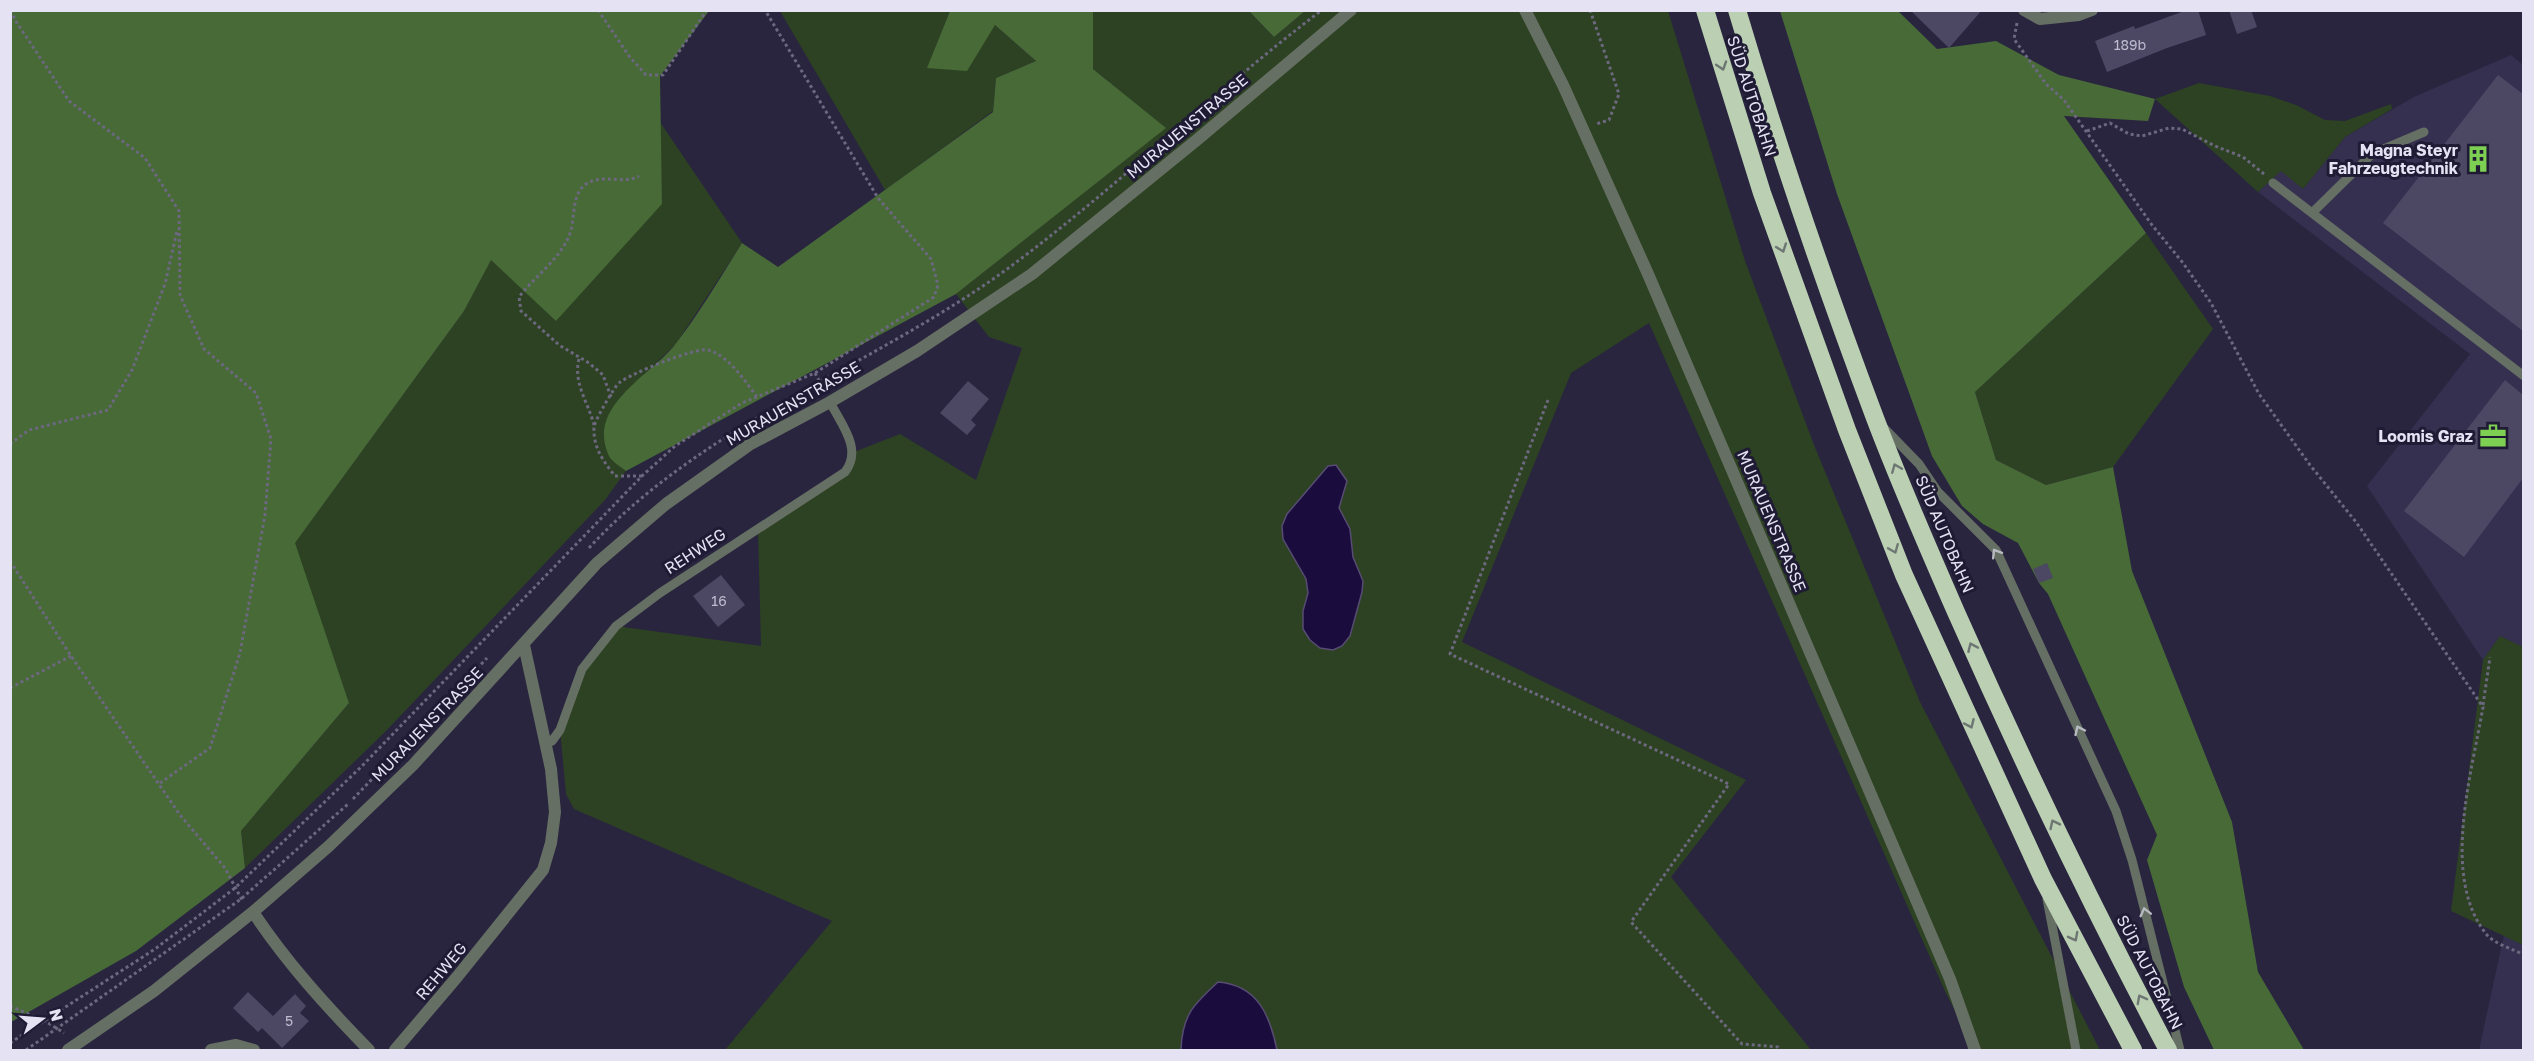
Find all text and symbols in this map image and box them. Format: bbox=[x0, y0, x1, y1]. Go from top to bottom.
street label: SÜD AUTOBAHN bbox=[1723, 33, 1781, 159]
house number: 189b bbox=[2114, 36, 2146, 53]
one-way arrow bbox=[1715, 60, 1727, 71]
street label: MURAUENSTRASSE bbox=[1122, 70, 1252, 182]
place label: Magna Steyr Fahrzeugtechnik bbox=[2328, 140, 2459, 178]
building icon: Magna Steyr Fahrzeugtechnik bbox=[2463, 144, 2493, 174]
one-way arrow bbox=[1774, 242, 1787, 253]
street label: MURAUENSTRASSE bbox=[722, 356, 864, 450]
office icon: Loomis Graz bbox=[2478, 421, 2508, 451]
place label: Loomis Graz bbox=[2378, 426, 2473, 446]
street label: MURAUENSTRASSE bbox=[1733, 447, 1811, 595]
one-way arrow bbox=[1891, 463, 1903, 474]
street label: SÜD AUTOBAHN bbox=[1911, 472, 1979, 596]
street label: REHWEG bbox=[661, 524, 729, 578]
one-way arrow bbox=[1887, 543, 1899, 554]
one-way arrow bbox=[1992, 549, 2003, 560]
house number: 16 bbox=[711, 592, 727, 609]
one-way arrow bbox=[1967, 643, 1979, 654]
street label: MURAUENSTRASSE bbox=[367, 662, 487, 786]
one-way arrow bbox=[1963, 718, 1975, 729]
one-way arrow bbox=[2074, 725, 2086, 736]
one-way arrow bbox=[2050, 820, 2062, 831]
one-way arrow bbox=[2140, 907, 2153, 917]
street label: SÜD AUTOBAHN bbox=[2113, 911, 2187, 1033]
one-way arrow bbox=[2066, 931, 2078, 942]
street label: REHWEG bbox=[411, 938, 471, 1004]
north arrow bbox=[12, 989, 72, 1049]
one-way arrow bbox=[2137, 995, 2148, 1005]
text: N bbox=[45, 1006, 68, 1023]
house number: 5 bbox=[285, 1012, 293, 1029]

